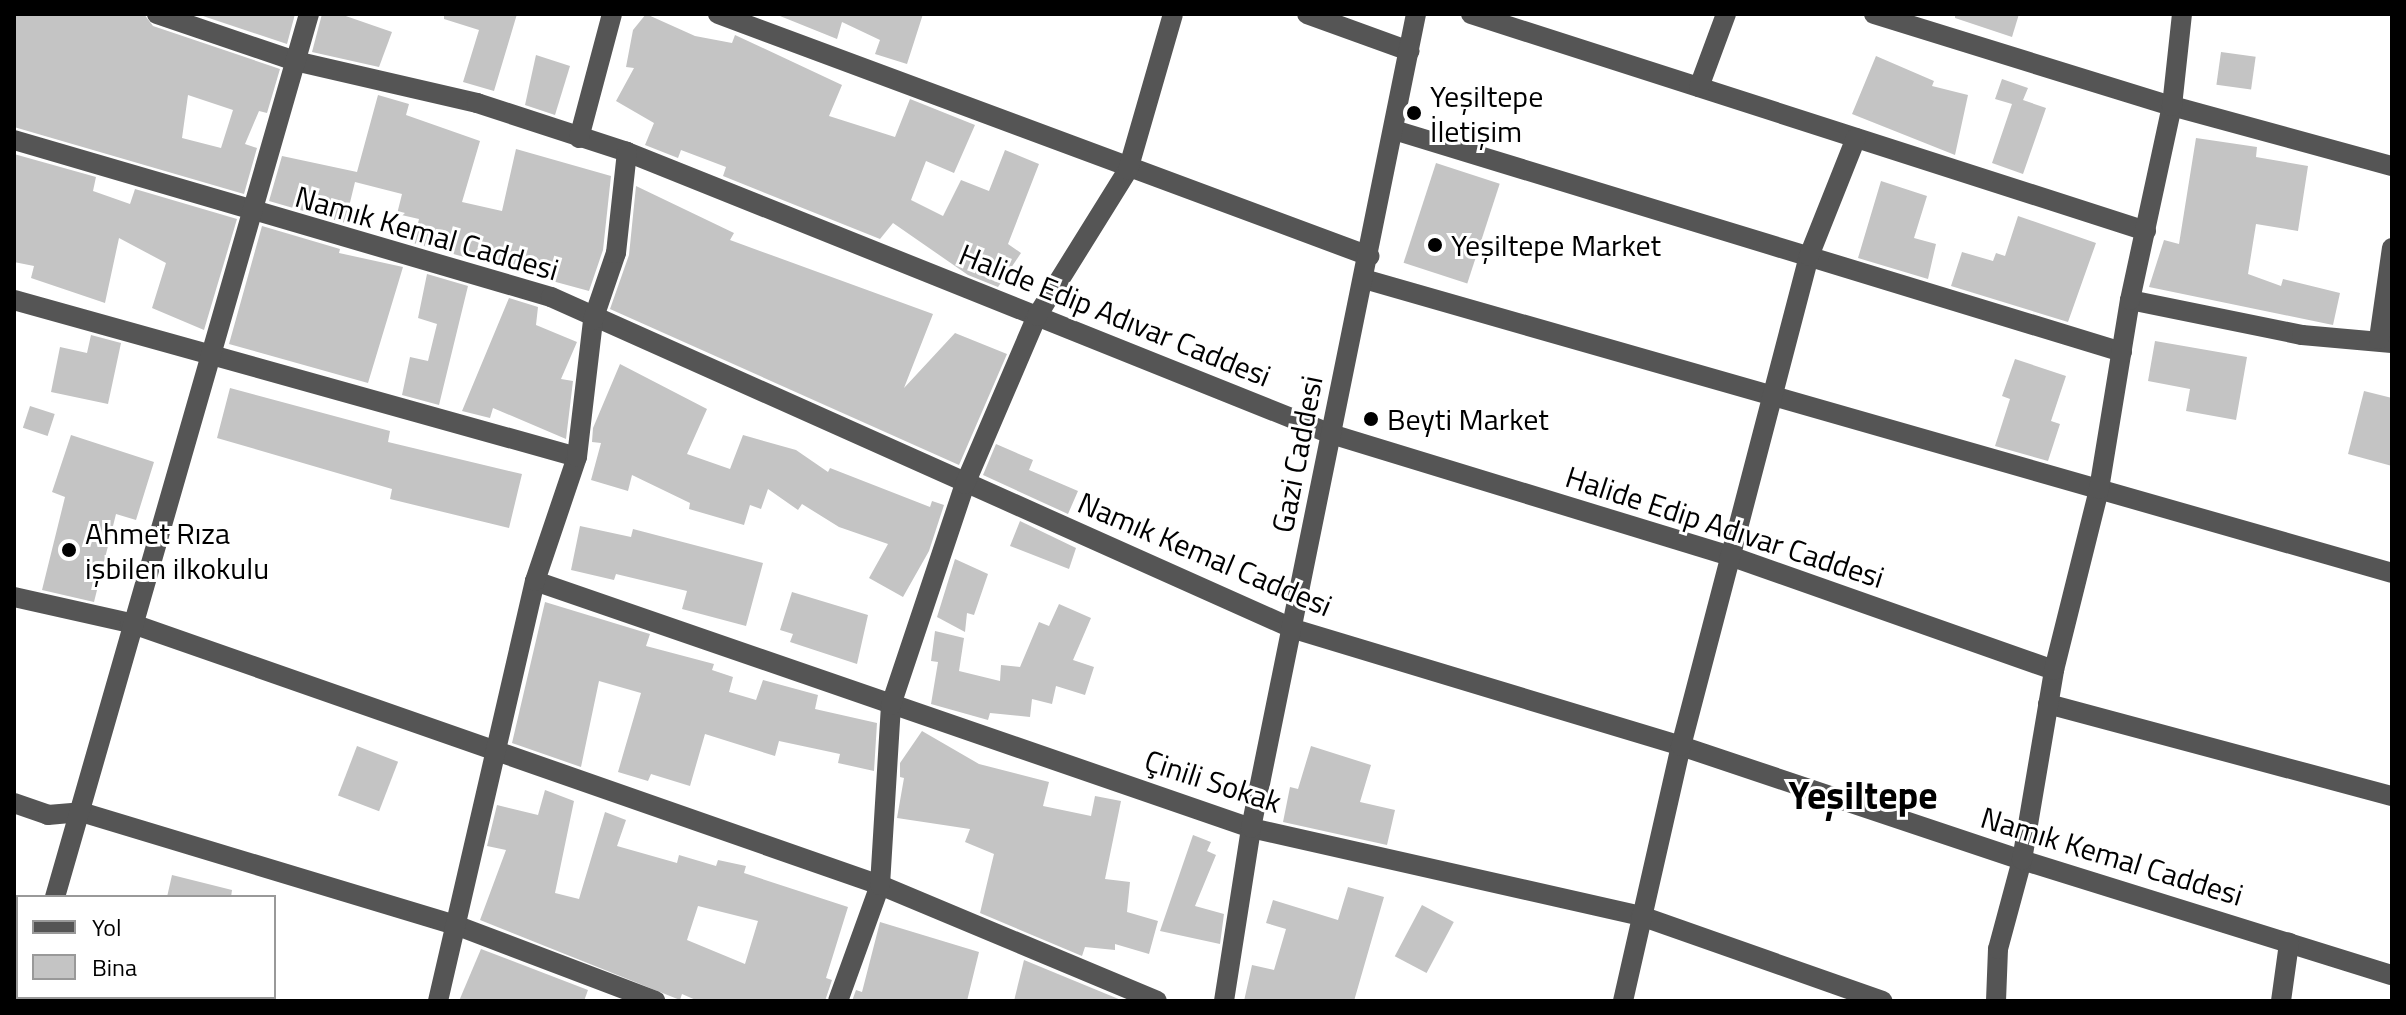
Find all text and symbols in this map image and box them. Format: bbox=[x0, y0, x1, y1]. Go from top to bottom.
place label: Yeşiltepe İletişim bbox=[1430, 78, 1543, 148]
marker: Yeşiltepe İletişim bbox=[1405, 104, 1423, 122]
street label: Namık Kemal Caddesi bbox=[291, 178, 563, 288]
place label: Yeşiltepe Market bbox=[1451, 227, 1661, 263]
street label: Halide Edip Adıvar Caddesi bbox=[954, 236, 1276, 394]
marker: Yeşiltepe Market bbox=[1426, 236, 1444, 254]
street label: Gazi Caddesi bbox=[1264, 372, 1330, 536]
place label: Beyti Market bbox=[1387, 401, 1549, 437]
marker: Beyti Market bbox=[1362, 410, 1380, 428]
street label: Halide Edip Adıvar Caddesi bbox=[1561, 458, 1889, 596]
street label: Namık Kemal Caddesi bbox=[1073, 484, 1337, 624]
place label: Ahmet Rıza işbilen ilkokulu bbox=[85, 515, 269, 586]
marker: Ahmet Rıza işbilen ilkokulu bbox=[60, 541, 78, 559]
street label: Çinili Sokak bbox=[1140, 742, 1286, 820]
district label: Yeşiltepe bbox=[1788, 773, 1938, 819]
street label: Namık Kemal Caddesi bbox=[1977, 799, 2247, 913]
legend bbox=[16, 895, 276, 999]
text: Yol bbox=[92, 909, 121, 945]
text: Bina bbox=[92, 949, 137, 985]

